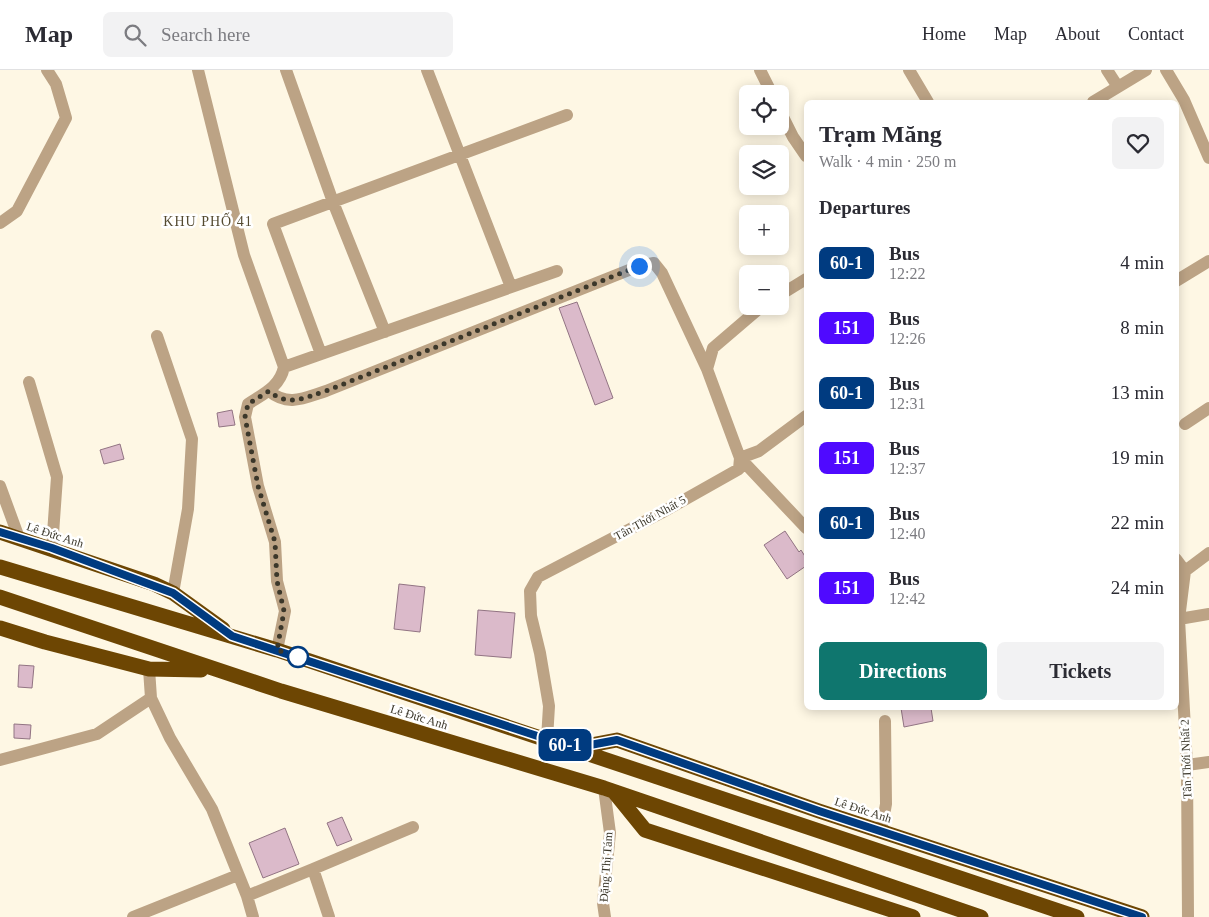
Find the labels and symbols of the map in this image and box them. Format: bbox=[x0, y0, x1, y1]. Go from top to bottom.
district label: KHU PHỐ 41 bbox=[163, 212, 253, 229]
your location bbox=[627, 254, 652, 279]
street label: Tân Thới Nhất 5 bbox=[612, 493, 688, 543]
street label: Lê Đức Anh bbox=[25, 519, 85, 551]
unlabelled marker bbox=[287, 646, 309, 668]
street label: Lê Đức Anh bbox=[389, 702, 449, 732]
street label: Tân Thới Nhất 2 bbox=[1178, 719, 1194, 799]
line badge: 60-1 bbox=[530, 729, 600, 761]
street label: Lê Đức Anh bbox=[833, 794, 893, 826]
street label: Đặng Thị Tám bbox=[597, 831, 615, 903]

